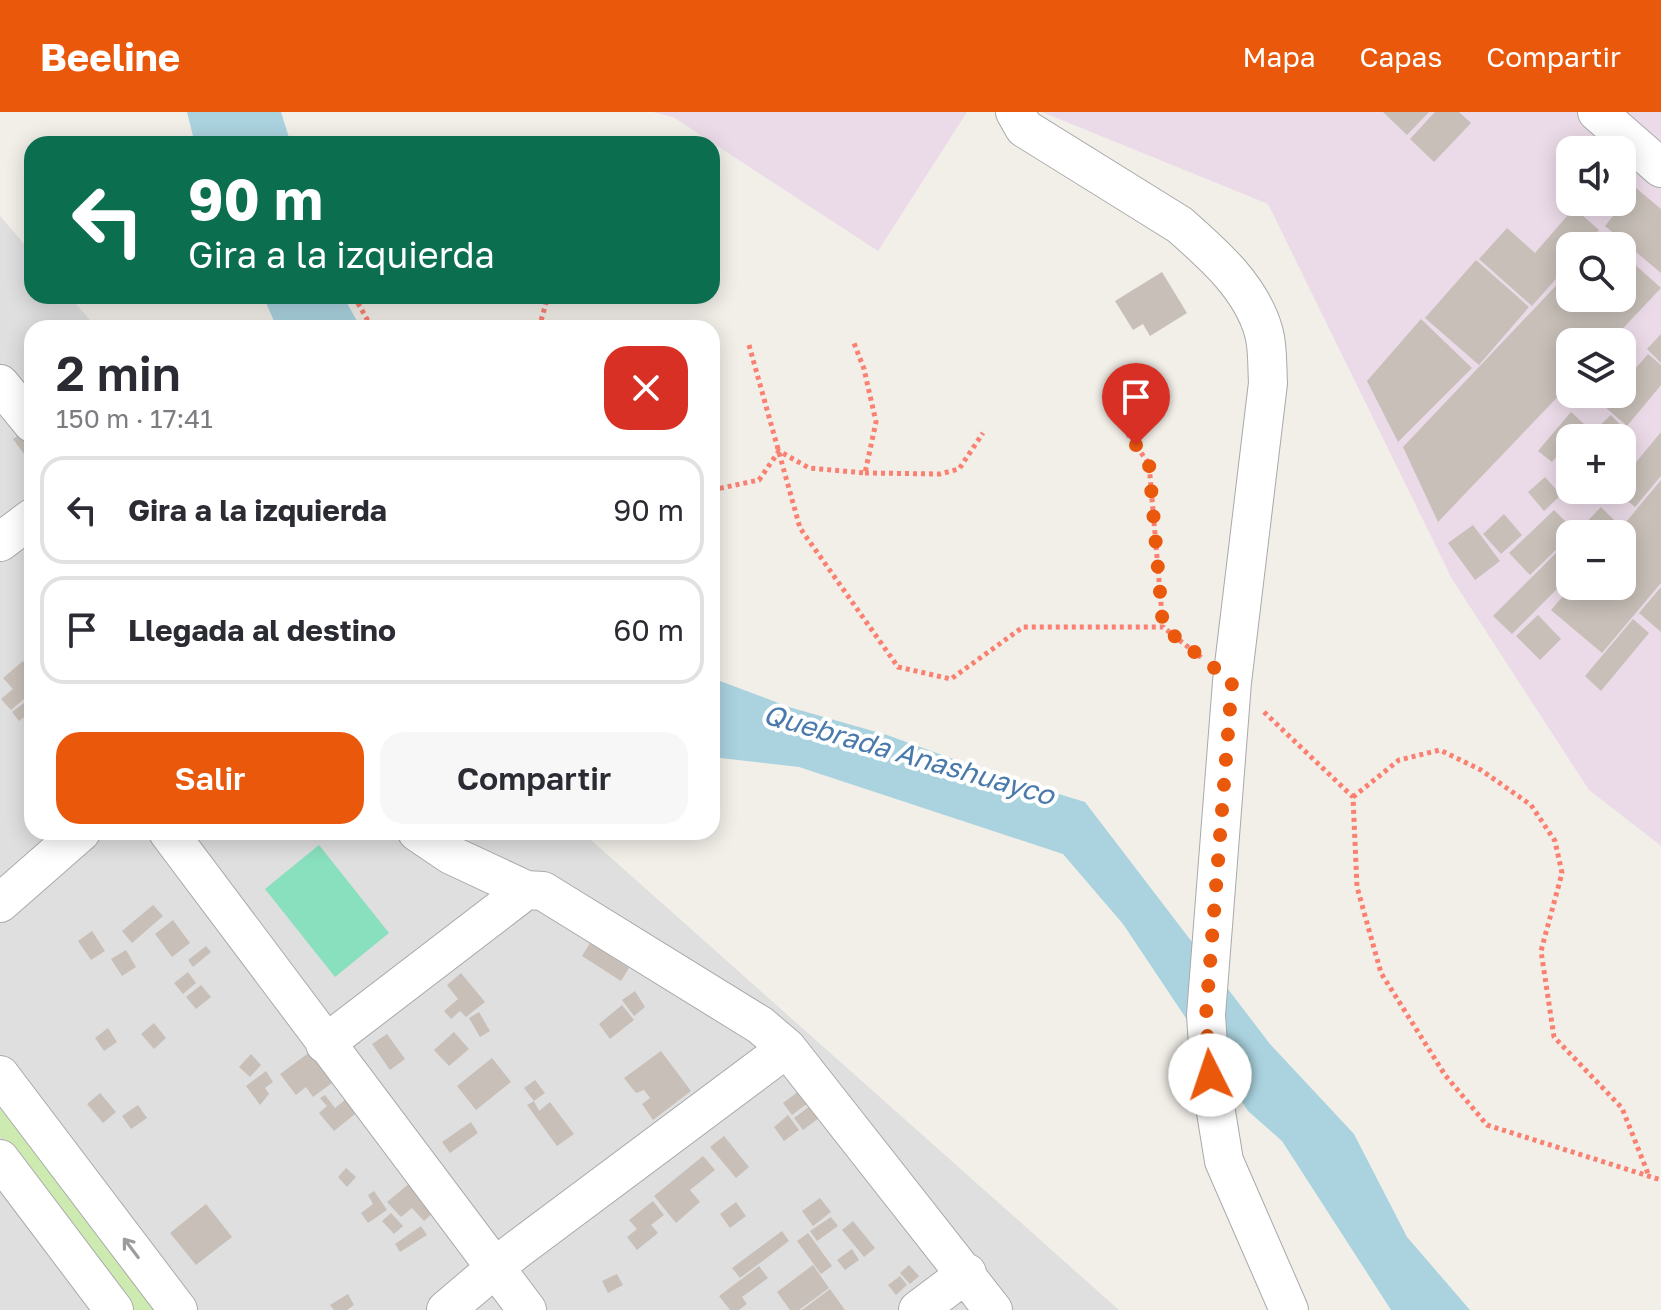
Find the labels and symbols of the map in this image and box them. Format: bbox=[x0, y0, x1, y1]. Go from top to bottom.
pin bbox=[1102, 363, 1170, 445]
water label: Quebrada Anashuayco bbox=[760, 697, 1060, 812]
position arrow bbox=[1168, 1033, 1252, 1117]
one-way arrow bbox=[123, 1238, 140, 1259]

